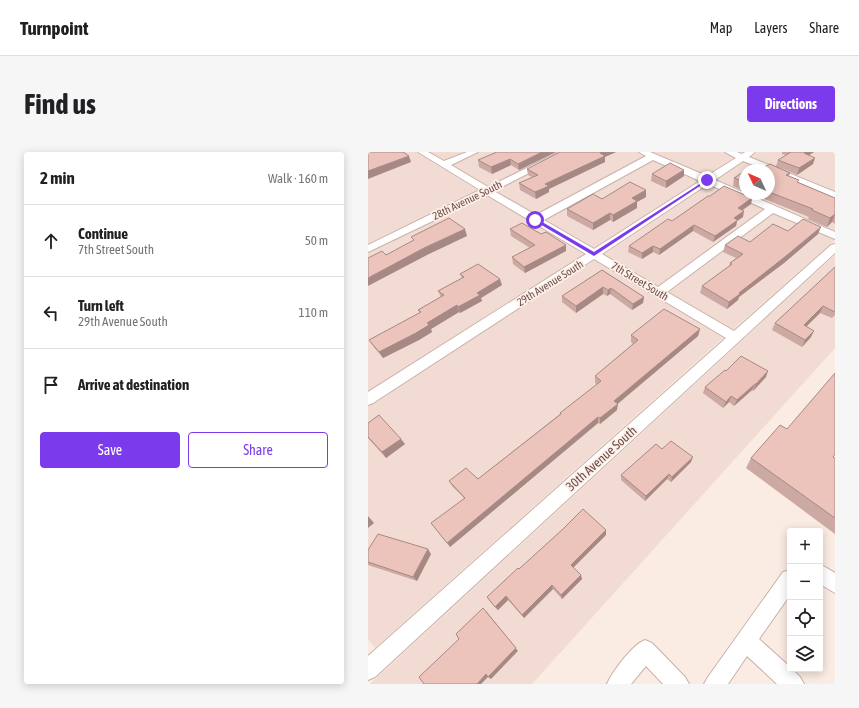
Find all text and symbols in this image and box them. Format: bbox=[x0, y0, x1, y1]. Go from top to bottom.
text: Turnpoint bbox=[20, 17, 88, 39]
text: Map bbox=[710, 20, 732, 36]
text: Layers bbox=[754, 20, 787, 36]
text: Share bbox=[809, 20, 839, 36]
button: Directions bbox=[747, 86, 835, 122]
text: Find us bbox=[24, 88, 96, 120]
north arrow bbox=[739, 164, 775, 200]
text: 2 min bbox=[40, 168, 75, 188]
text: Walk · 160 m bbox=[268, 171, 328, 186]
route end bbox=[698, 171, 716, 189]
street label: 28th Avenue South bbox=[430, 178, 504, 222]
route start bbox=[526, 211, 544, 229]
text: Continue bbox=[78, 225, 128, 242]
icon: ahead bbox=[40, 230, 62, 252]
text: 50 m bbox=[305, 233, 328, 248]
text: 7th Street South bbox=[78, 242, 154, 257]
street label: 29th Avenue South bbox=[515, 258, 585, 308]
street label: 7th Street South bbox=[609, 259, 671, 303]
text: Turn left bbox=[78, 297, 124, 314]
icon: left bbox=[40, 302, 62, 324]
text: 110 m bbox=[299, 305, 328, 320]
text: 29th Avenue South bbox=[78, 314, 168, 329]
icon: arrive bbox=[40, 374, 62, 396]
text: Arrive at destination bbox=[78, 376, 189, 393]
street label: 30th Avenue South bbox=[563, 423, 640, 494]
button: Save bbox=[40, 432, 180, 468]
button: Share bbox=[188, 432, 328, 468]
map controls bbox=[787, 528, 823, 672]
button: + bbox=[787, 528, 823, 564]
button: − bbox=[787, 564, 823, 600]
button: locate bbox=[787, 600, 823, 636]
button: layers bbox=[787, 636, 823, 672]

